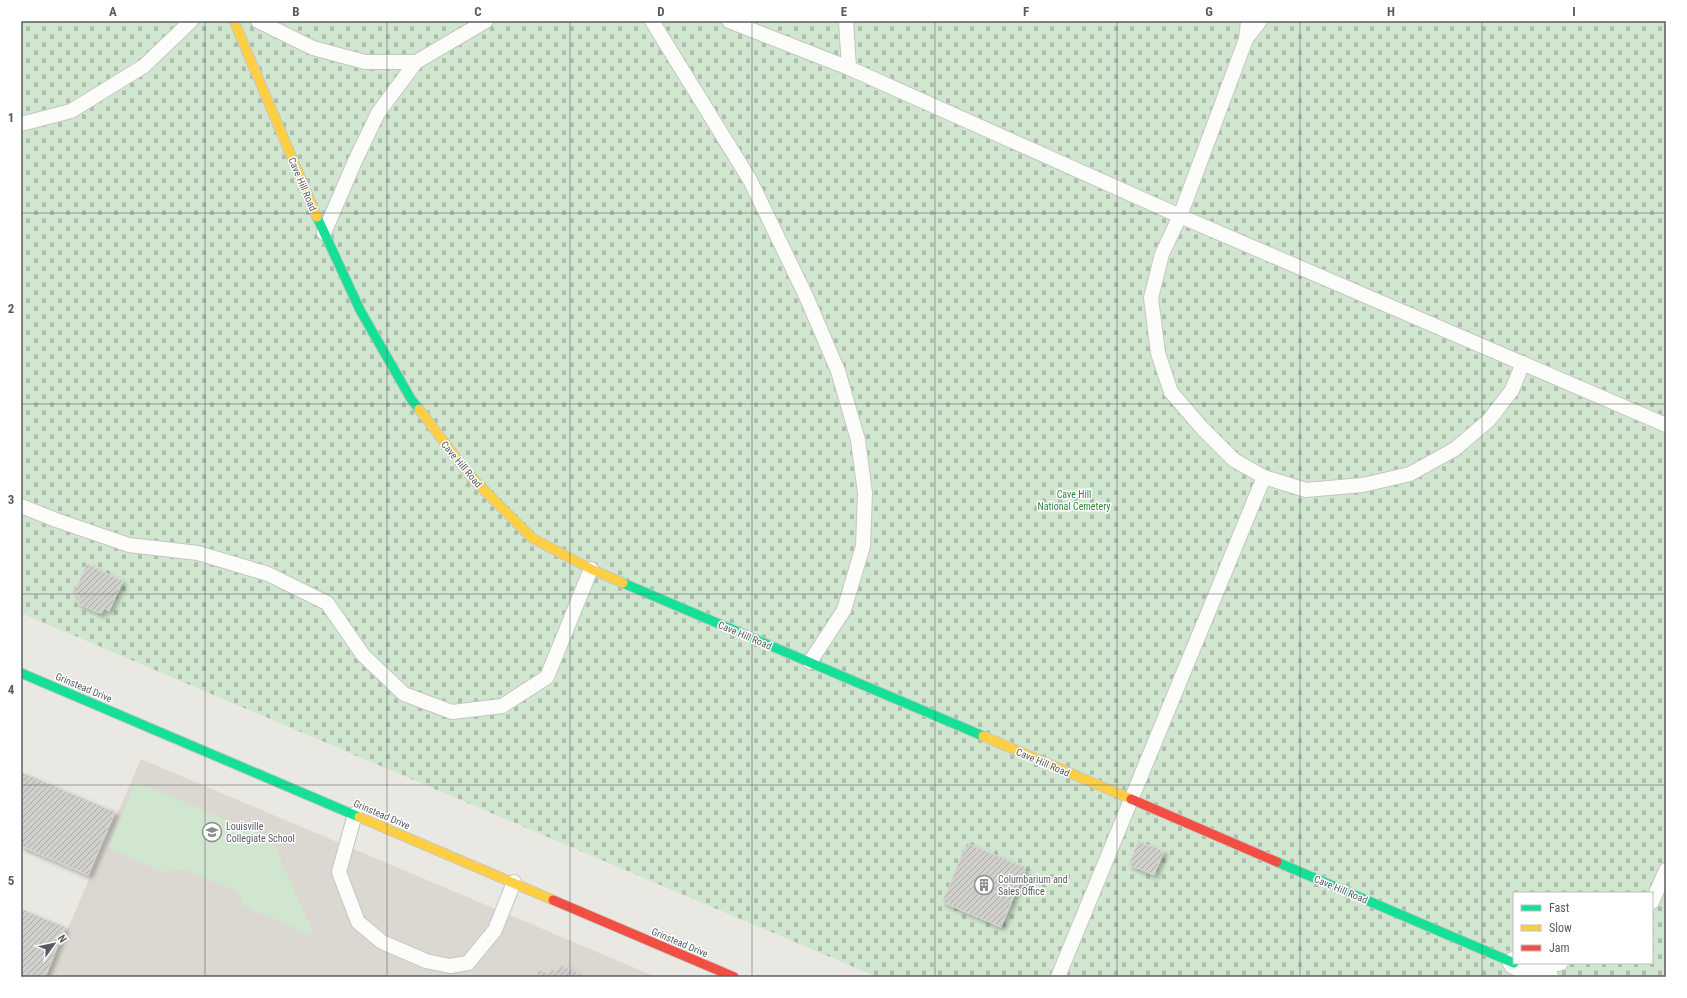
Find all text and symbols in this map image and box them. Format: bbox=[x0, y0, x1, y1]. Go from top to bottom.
text: A bbox=[109, 4, 117, 19]
text: B bbox=[292, 4, 300, 19]
text: C bbox=[474, 4, 482, 19]
text: D bbox=[657, 4, 665, 19]
text: E bbox=[841, 4, 848, 19]
text: F bbox=[1023, 4, 1029, 19]
text: G bbox=[1205, 4, 1213, 19]
text: H bbox=[1387, 4, 1395, 19]
text: I bbox=[1572, 4, 1576, 19]
text: 1 bbox=[8, 110, 14, 125]
street label: Cave Hill Road bbox=[286, 156, 319, 213]
text: 2 bbox=[8, 301, 15, 316]
street label: Cave Hill Road bbox=[439, 439, 484, 490]
park label: Cave Hill National Cemetery bbox=[1037, 489, 1111, 512]
text: 3 bbox=[8, 492, 14, 507]
street label: Cave Hill Road bbox=[716, 619, 773, 652]
street label: Grinstead Drive bbox=[54, 671, 114, 704]
text: 4 bbox=[8, 682, 15, 697]
street label: Cave Hill Road bbox=[1014, 746, 1071, 779]
street label: Grinstead Drive bbox=[352, 798, 412, 831]
school or university icon: Louisville Collegiate School bbox=[201, 821, 223, 843]
place label: Louisville Collegiate School bbox=[226, 821, 295, 844]
text: 5 bbox=[8, 873, 15, 888]
street label: Cave Hill Road bbox=[1312, 873, 1369, 906]
building icon: Columbarium and Sales Office bbox=[973, 874, 995, 896]
place label: Columbarium and Sales Office bbox=[998, 874, 1068, 897]
legend bbox=[1513, 892, 1653, 964]
text: Fast bbox=[1549, 901, 1570, 915]
text: Slow bbox=[1549, 921, 1572, 935]
north arrow bbox=[34, 924, 74, 964]
street label: Grinstead Drive bbox=[650, 926, 710, 959]
text: N bbox=[55, 932, 69, 945]
text: Jam bbox=[1549, 941, 1570, 955]

